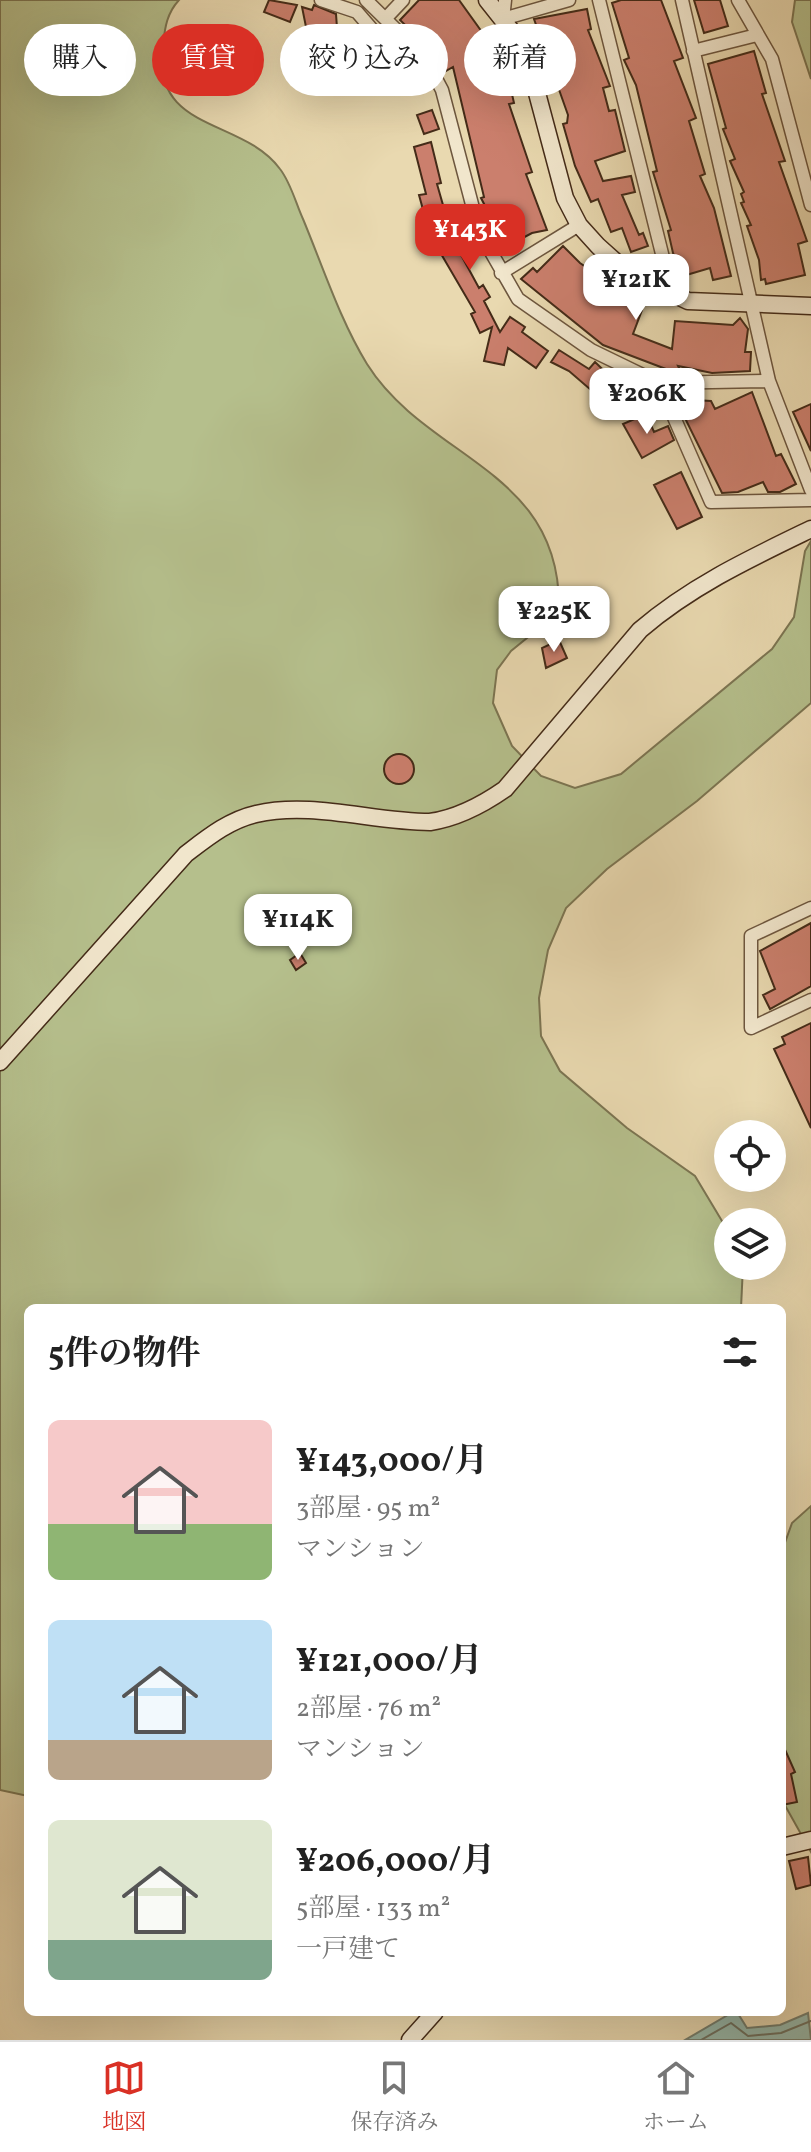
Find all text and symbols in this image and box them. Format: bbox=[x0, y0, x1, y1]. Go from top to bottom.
chip: 購入 bbox=[24, 24, 136, 96]
chip: 賃貸 bbox=[152, 24, 264, 96]
chip: 絞り込み bbox=[280, 24, 448, 96]
chip: 新着 bbox=[464, 24, 576, 96]
pin: ¥143K bbox=[414, 204, 526, 272]
text: ¥143K bbox=[433, 212, 507, 248]
pin: ¥121K bbox=[580, 254, 692, 322]
text: ¥121K bbox=[601, 262, 671, 298]
pin: ¥206K bbox=[591, 368, 703, 436]
text: ¥206K bbox=[607, 376, 687, 412]
pin: ¥225K bbox=[498, 586, 610, 654]
text: ¥225K bbox=[517, 594, 591, 630]
pin: ¥114K bbox=[242, 894, 354, 962]
text: ¥114K bbox=[262, 902, 334, 938]
map controls bbox=[714, 1120, 786, 1280]
button: locate bbox=[714, 1120, 786, 1192]
button: layers bbox=[714, 1208, 786, 1280]
icon: filters bbox=[718, 1330, 762, 1374]
text: 5件の物件 bbox=[48, 1332, 200, 1379]
text: ¥143,000/月 bbox=[296, 1439, 488, 1486]
icon: home bbox=[112, 1452, 208, 1548]
text: 3部屋 · 95 m² bbox=[296, 1491, 440, 1527]
text: マンション bbox=[296, 1532, 425, 1568]
text: ¥121,000/月 bbox=[296, 1639, 483, 1686]
icon: home bbox=[112, 1652, 208, 1748]
text: 2部屋 · 76 m² bbox=[296, 1691, 441, 1727]
text: マンション bbox=[296, 1732, 425, 1768]
text: ¥206,000/月 bbox=[296, 1839, 495, 1886]
icon: home bbox=[112, 1852, 208, 1948]
text: 5部屋 · 133 m² bbox=[296, 1891, 450, 1927]
text: 一戸建て bbox=[296, 1932, 400, 1968]
tab: 地図 bbox=[102, 2056, 146, 2139]
tab: 保存済み bbox=[350, 2056, 439, 2139]
tab: ホーム bbox=[643, 2056, 709, 2139]

